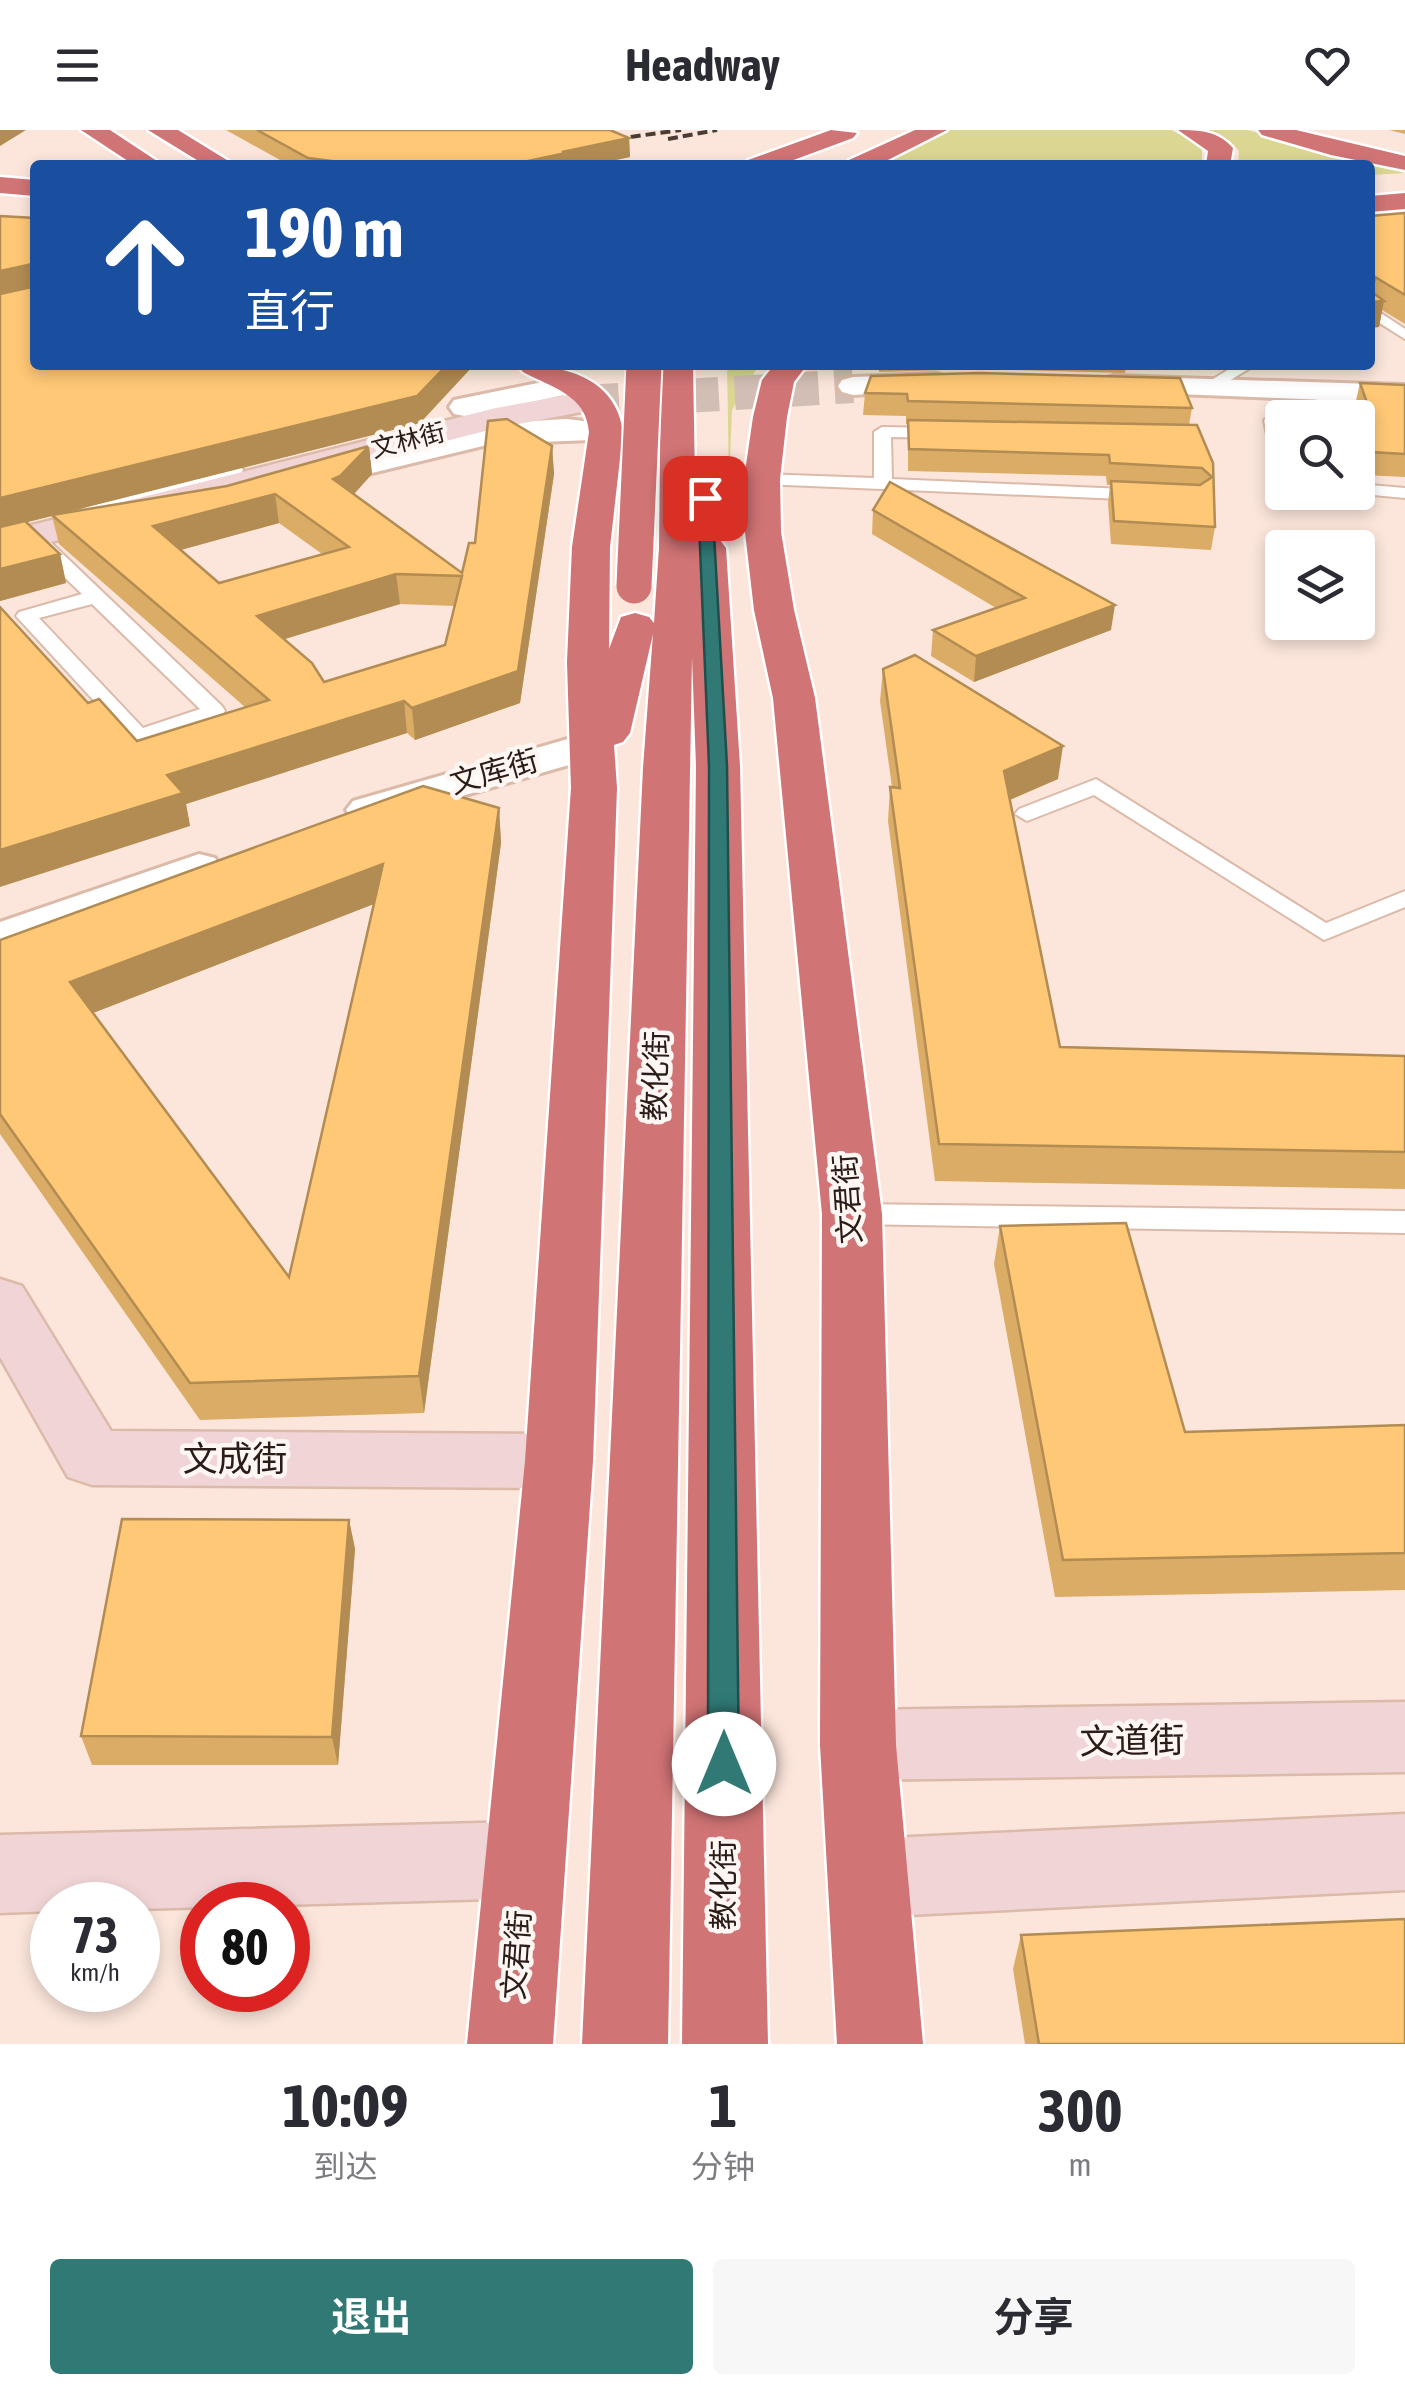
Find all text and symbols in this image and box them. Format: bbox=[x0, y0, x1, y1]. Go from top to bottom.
icon: menu bbox=[50, 38, 105, 93]
icon: heart bbox=[1300, 38, 1355, 93]
text: Headway bbox=[625, 39, 780, 91]
text: 190 m bbox=[245, 192, 404, 272]
icon: ahead bbox=[80, 200, 210, 330]
text: 直行 bbox=[245, 285, 335, 337]
map controls bbox=[1265, 400, 1375, 640]
button: search bbox=[1265, 400, 1375, 510]
street label: 文林街 bbox=[368, 417, 448, 463]
pin bbox=[663, 456, 748, 541]
icon: arrive bbox=[678, 471, 733, 526]
button: layers bbox=[1265, 530, 1375, 640]
street label: 文库街 bbox=[446, 742, 542, 800]
street label: 教化街 bbox=[636, 1030, 674, 1122]
street label: 文君街 bbox=[827, 1153, 867, 1245]
street label: 文成街 bbox=[182, 1438, 288, 1478]
position arrow bbox=[672, 1712, 776, 1816]
street label: 文道街 bbox=[1079, 1719, 1185, 1761]
street label: 教化街 bbox=[706, 1840, 740, 1930]
speed limit sign: 80 bbox=[180, 1882, 310, 2012]
text: 73 bbox=[71, 1906, 118, 1964]
street label: 文君街 bbox=[496, 1909, 536, 2001]
text: km/h bbox=[70, 1958, 120, 1986]
text: 10:09 bbox=[283, 2071, 409, 2140]
text: 1 bbox=[709, 2071, 737, 2140]
text: 300 bbox=[1038, 2076, 1122, 2145]
text: m bbox=[1069, 2146, 1092, 2183]
text: 到达 bbox=[314, 2148, 378, 2185]
text: 分钟 bbox=[691, 2148, 755, 2185]
button: 退出 bbox=[50, 2259, 693, 2374]
button: 分享 bbox=[713, 2259, 1355, 2374]

